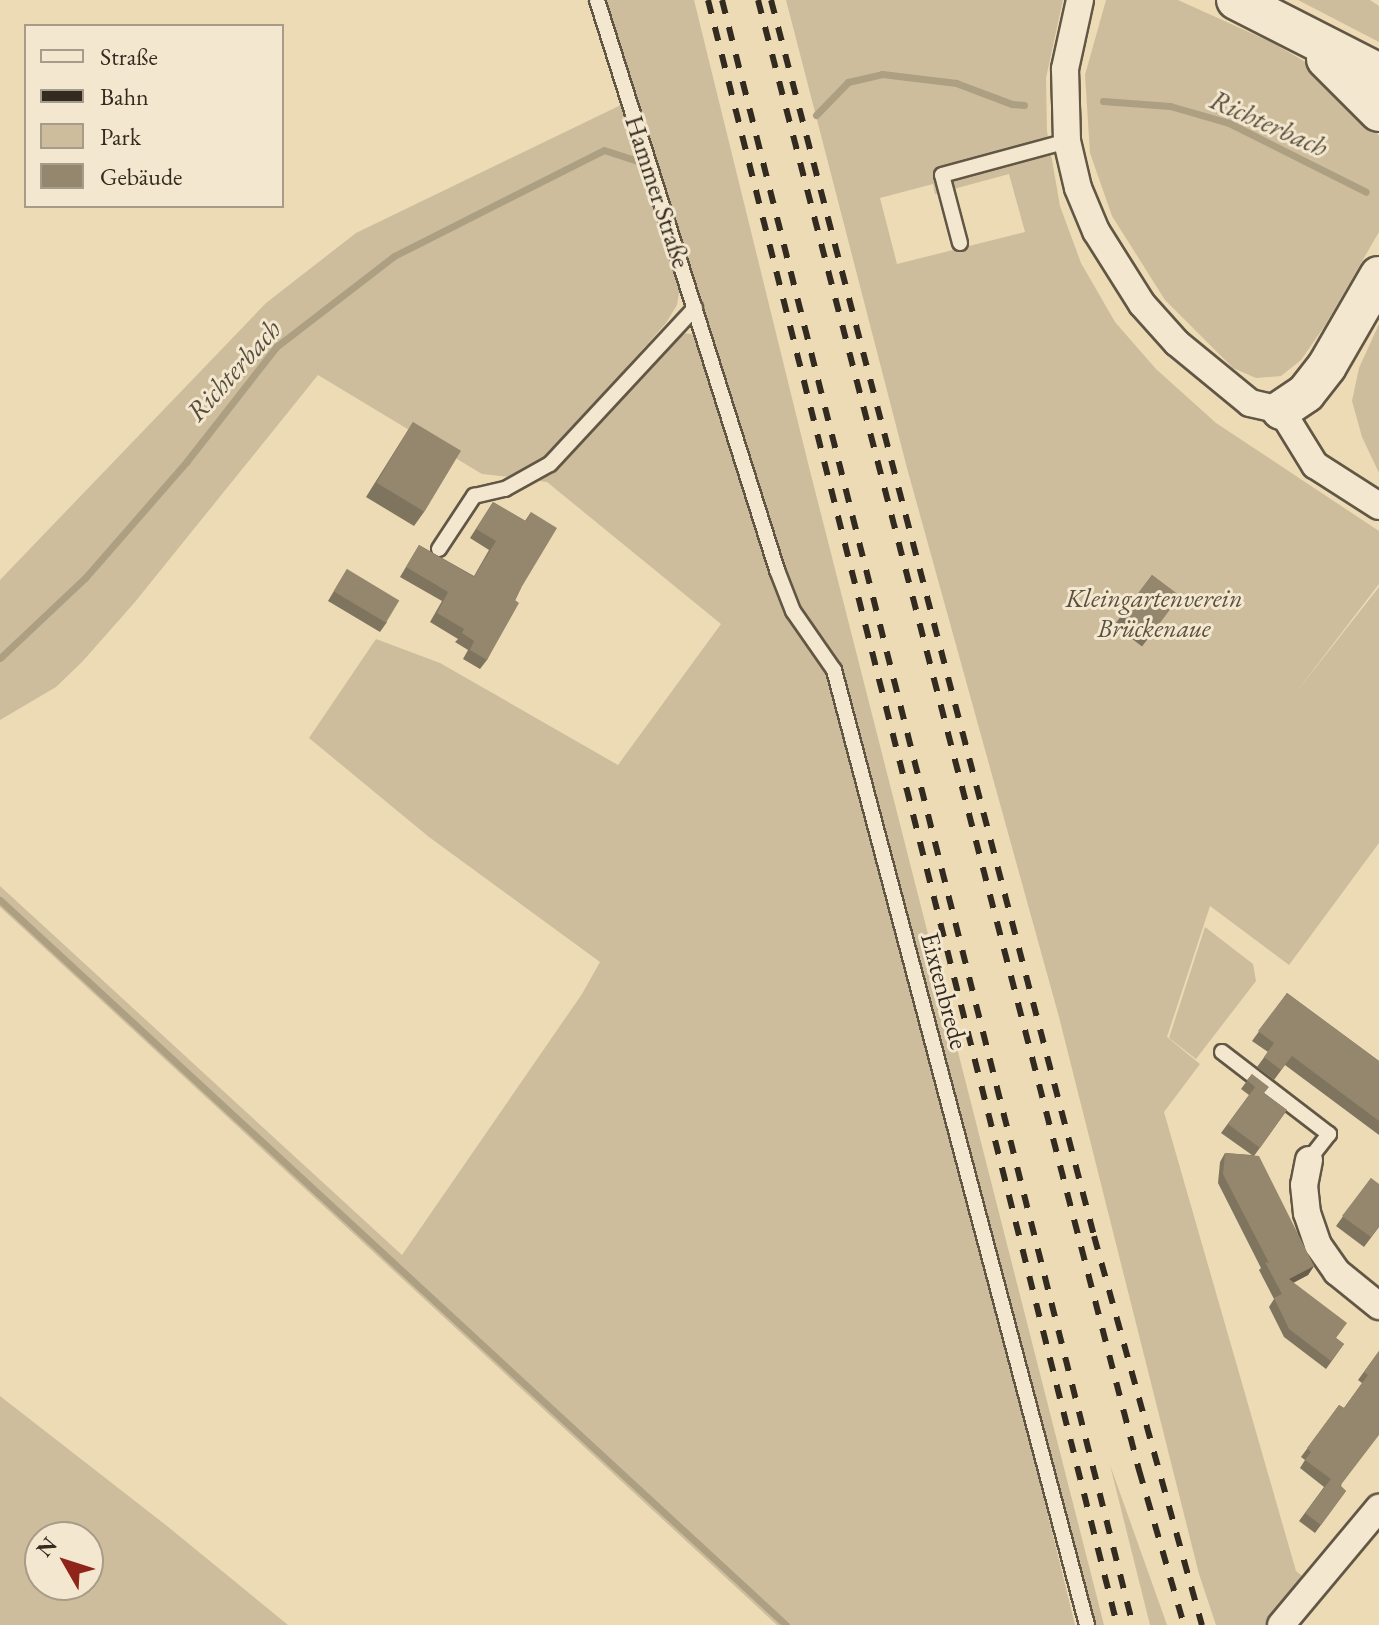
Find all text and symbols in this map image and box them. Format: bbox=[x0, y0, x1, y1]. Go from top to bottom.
legend bbox=[24, 24, 284, 208]
text: Straße bbox=[100, 41, 158, 72]
text: Bahn bbox=[100, 81, 149, 112]
water label: Richterbach bbox=[1205, 82, 1333, 164]
street label: Hammer Straße bbox=[618, 112, 696, 272]
text: Park bbox=[100, 121, 141, 152]
text: Gebäude bbox=[100, 161, 182, 192]
water label: Richterbach bbox=[179, 312, 287, 428]
park label: Kleingartenverein Brückenaue bbox=[1065, 583, 1243, 644]
street label: Eixtenbrede bbox=[913, 929, 975, 1053]
north arrow bbox=[24, 1521, 104, 1601]
text: N bbox=[30, 1531, 63, 1563]

